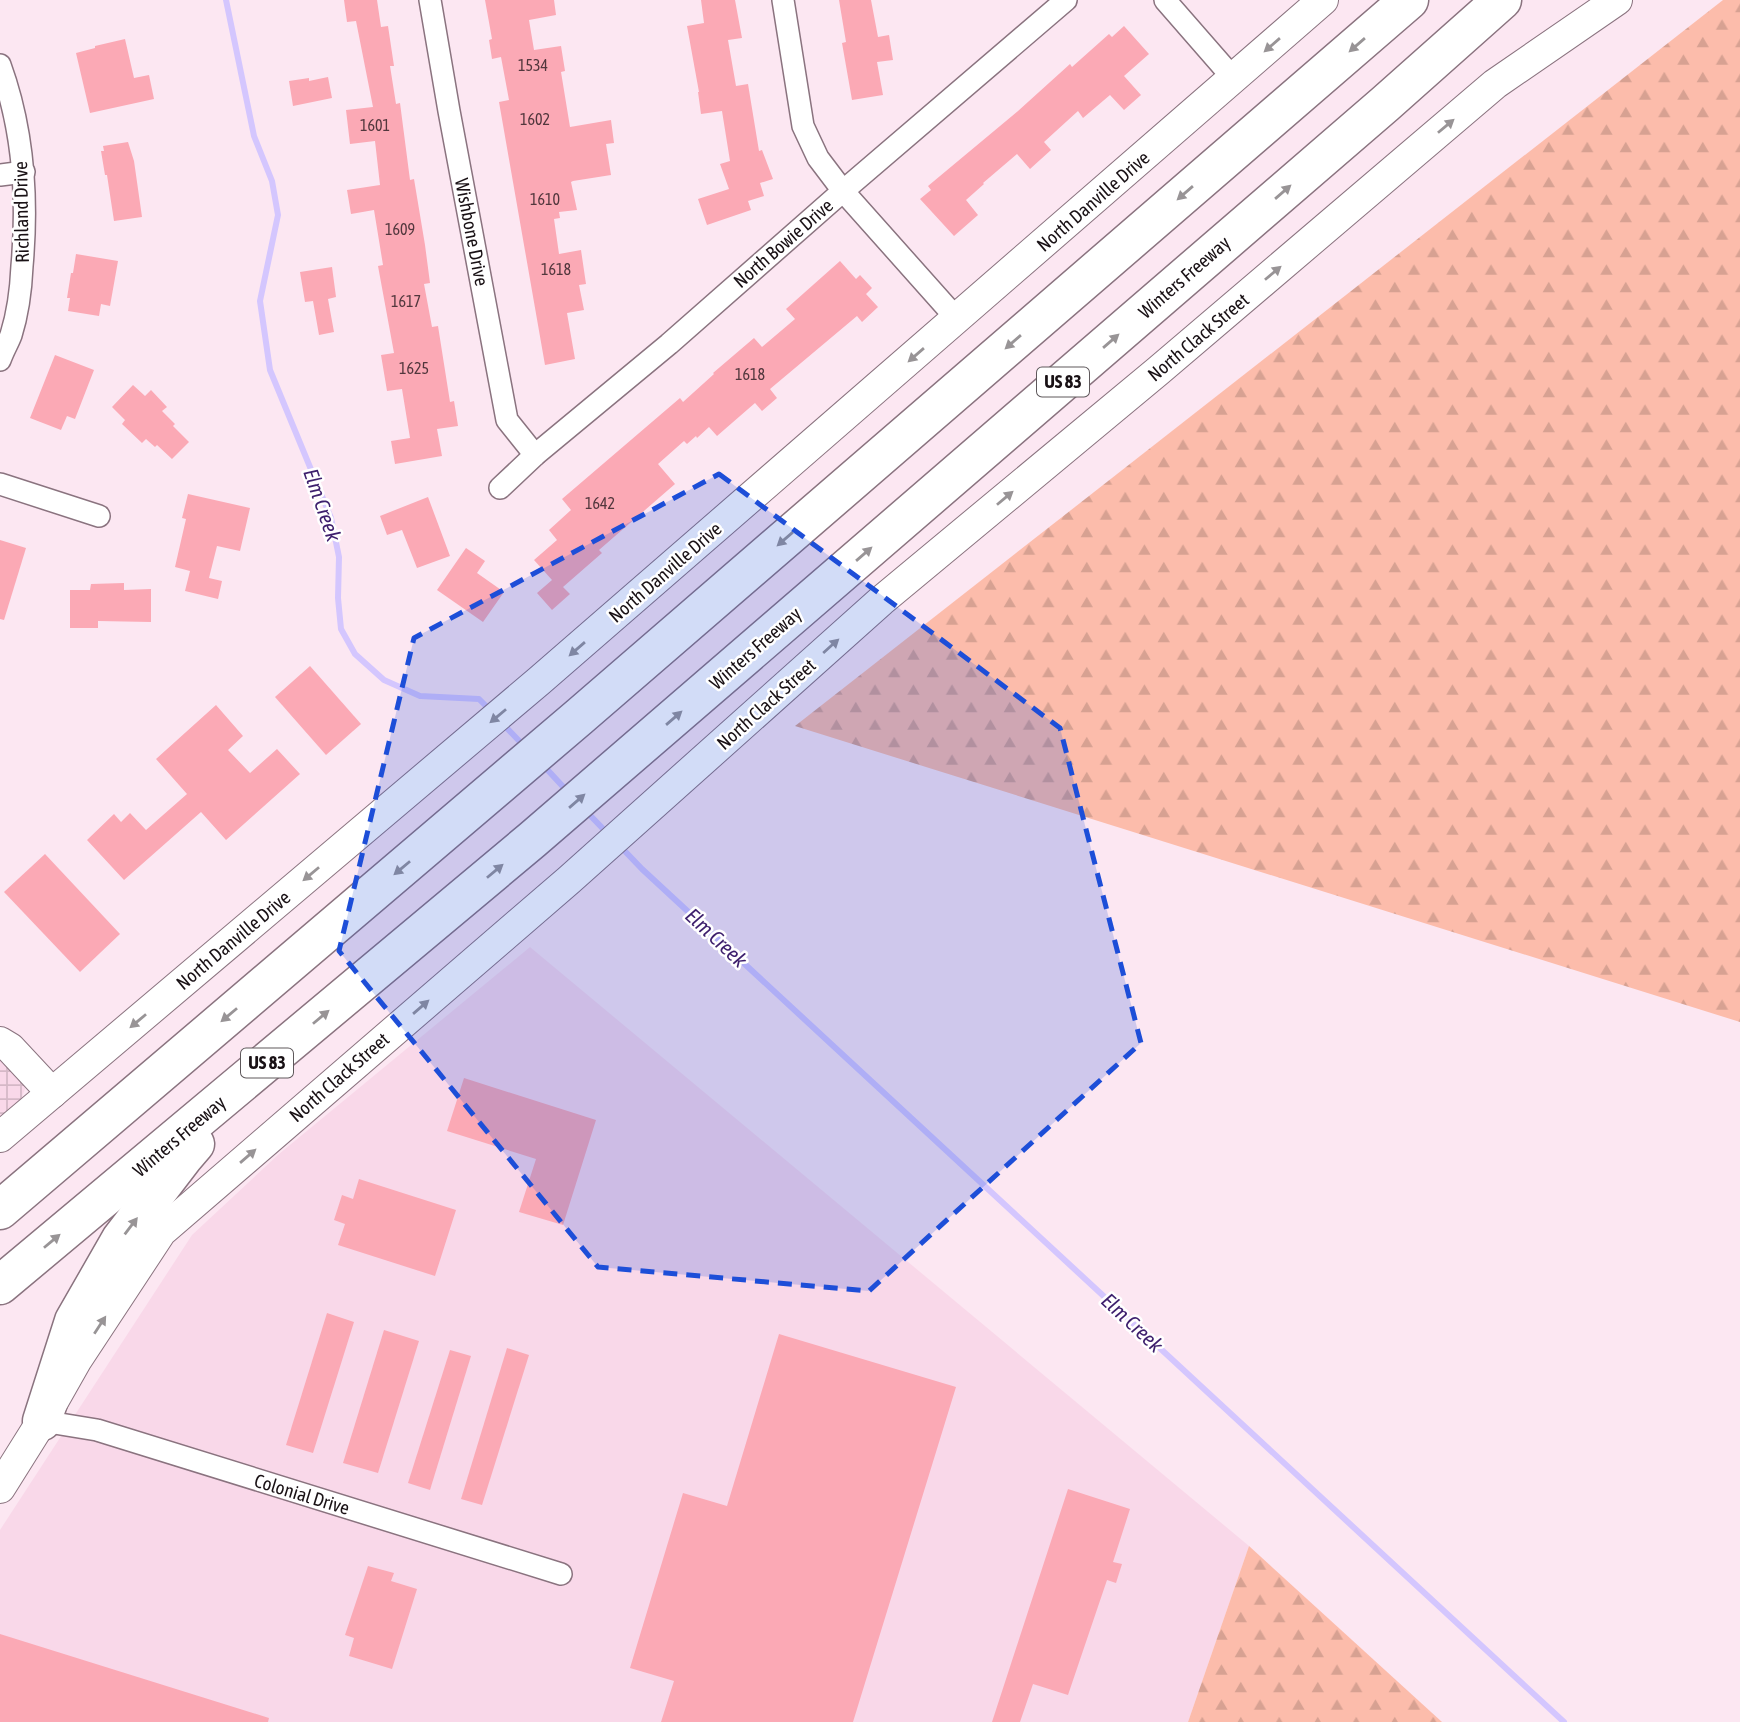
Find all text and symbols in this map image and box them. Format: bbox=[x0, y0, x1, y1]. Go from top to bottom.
one-way arrow bbox=[1263, 37, 1280, 52]
one-way arrow bbox=[1348, 37, 1366, 53]
house number: 1534 bbox=[518, 56, 548, 74]
house number: 1602 bbox=[520, 110, 550, 128]
house number: 1601 bbox=[360, 116, 390, 134]
one-way arrow bbox=[1437, 118, 1455, 134]
street label: North Danville Drive bbox=[1032, 146, 1154, 256]
street label: Richland Drive bbox=[9, 161, 33, 263]
street label: Wishbone Drive bbox=[451, 176, 493, 288]
one-way arrow bbox=[1274, 184, 1292, 200]
one-way arrow bbox=[1176, 185, 1193, 200]
house number: 1610 bbox=[530, 190, 560, 208]
street label: North Bowie Drive bbox=[729, 194, 837, 292]
house number: 1609 bbox=[385, 220, 415, 238]
street label: Winters Freeway bbox=[1134, 231, 1234, 323]
house number: 1618 bbox=[541, 260, 571, 278]
one-way arrow bbox=[1264, 265, 1282, 281]
street label: North Clack Street bbox=[1143, 288, 1253, 386]
house number: 1617 bbox=[391, 292, 421, 310]
one-way arrow bbox=[1004, 334, 1021, 349]
one-way arrow bbox=[1102, 334, 1119, 349]
one-way arrow bbox=[907, 347, 924, 362]
house number: 1625 bbox=[399, 359, 429, 377]
house number: 1618 bbox=[735, 365, 765, 383]
road number: US 83 bbox=[1037, 368, 1089, 396]
water label: Elm Creek bbox=[299, 465, 347, 545]
one-way arrow bbox=[996, 491, 1014, 506]
house number: 1642 bbox=[585, 494, 615, 512]
street label: North Danville Drive bbox=[604, 517, 726, 627]
one-way arrow bbox=[776, 531, 794, 547]
one-way arrow bbox=[856, 547, 873, 562]
street label: Winters Freeway bbox=[705, 602, 805, 694]
one-way arrow bbox=[823, 638, 840, 654]
one-way arrow bbox=[568, 641, 586, 657]
street label: North Clack Street bbox=[712, 654, 820, 754]
one-way arrow bbox=[490, 708, 507, 723]
one-way arrow bbox=[665, 711, 682, 726]
one-way arrow bbox=[568, 793, 586, 809]
one-way arrow bbox=[394, 860, 411, 875]
one-way arrow bbox=[487, 864, 504, 879]
one-way arrow bbox=[303, 866, 320, 881]
street label: North Danville Drive bbox=[172, 886, 294, 994]
water label: Elm Creek bbox=[681, 903, 753, 972]
one-way arrow bbox=[412, 1000, 429, 1015]
one-way arrow bbox=[220, 1007, 238, 1023]
one-way arrow bbox=[313, 1010, 330, 1025]
one-way arrow bbox=[129, 1013, 146, 1028]
street label: North Clack Street bbox=[285, 1028, 393, 1126]
road number: US 83 bbox=[241, 1048, 293, 1078]
street label: Winters Freeway bbox=[128, 1091, 230, 1181]
one-way arrow bbox=[240, 1149, 257, 1164]
one-way arrow bbox=[123, 1218, 138, 1236]
one-way arrow bbox=[43, 1234, 61, 1249]
water label: Elm Creek bbox=[1097, 1288, 1169, 1357]
one-way arrow bbox=[93, 1315, 106, 1335]
street label: Colonial Drive bbox=[252, 1469, 352, 1519]

